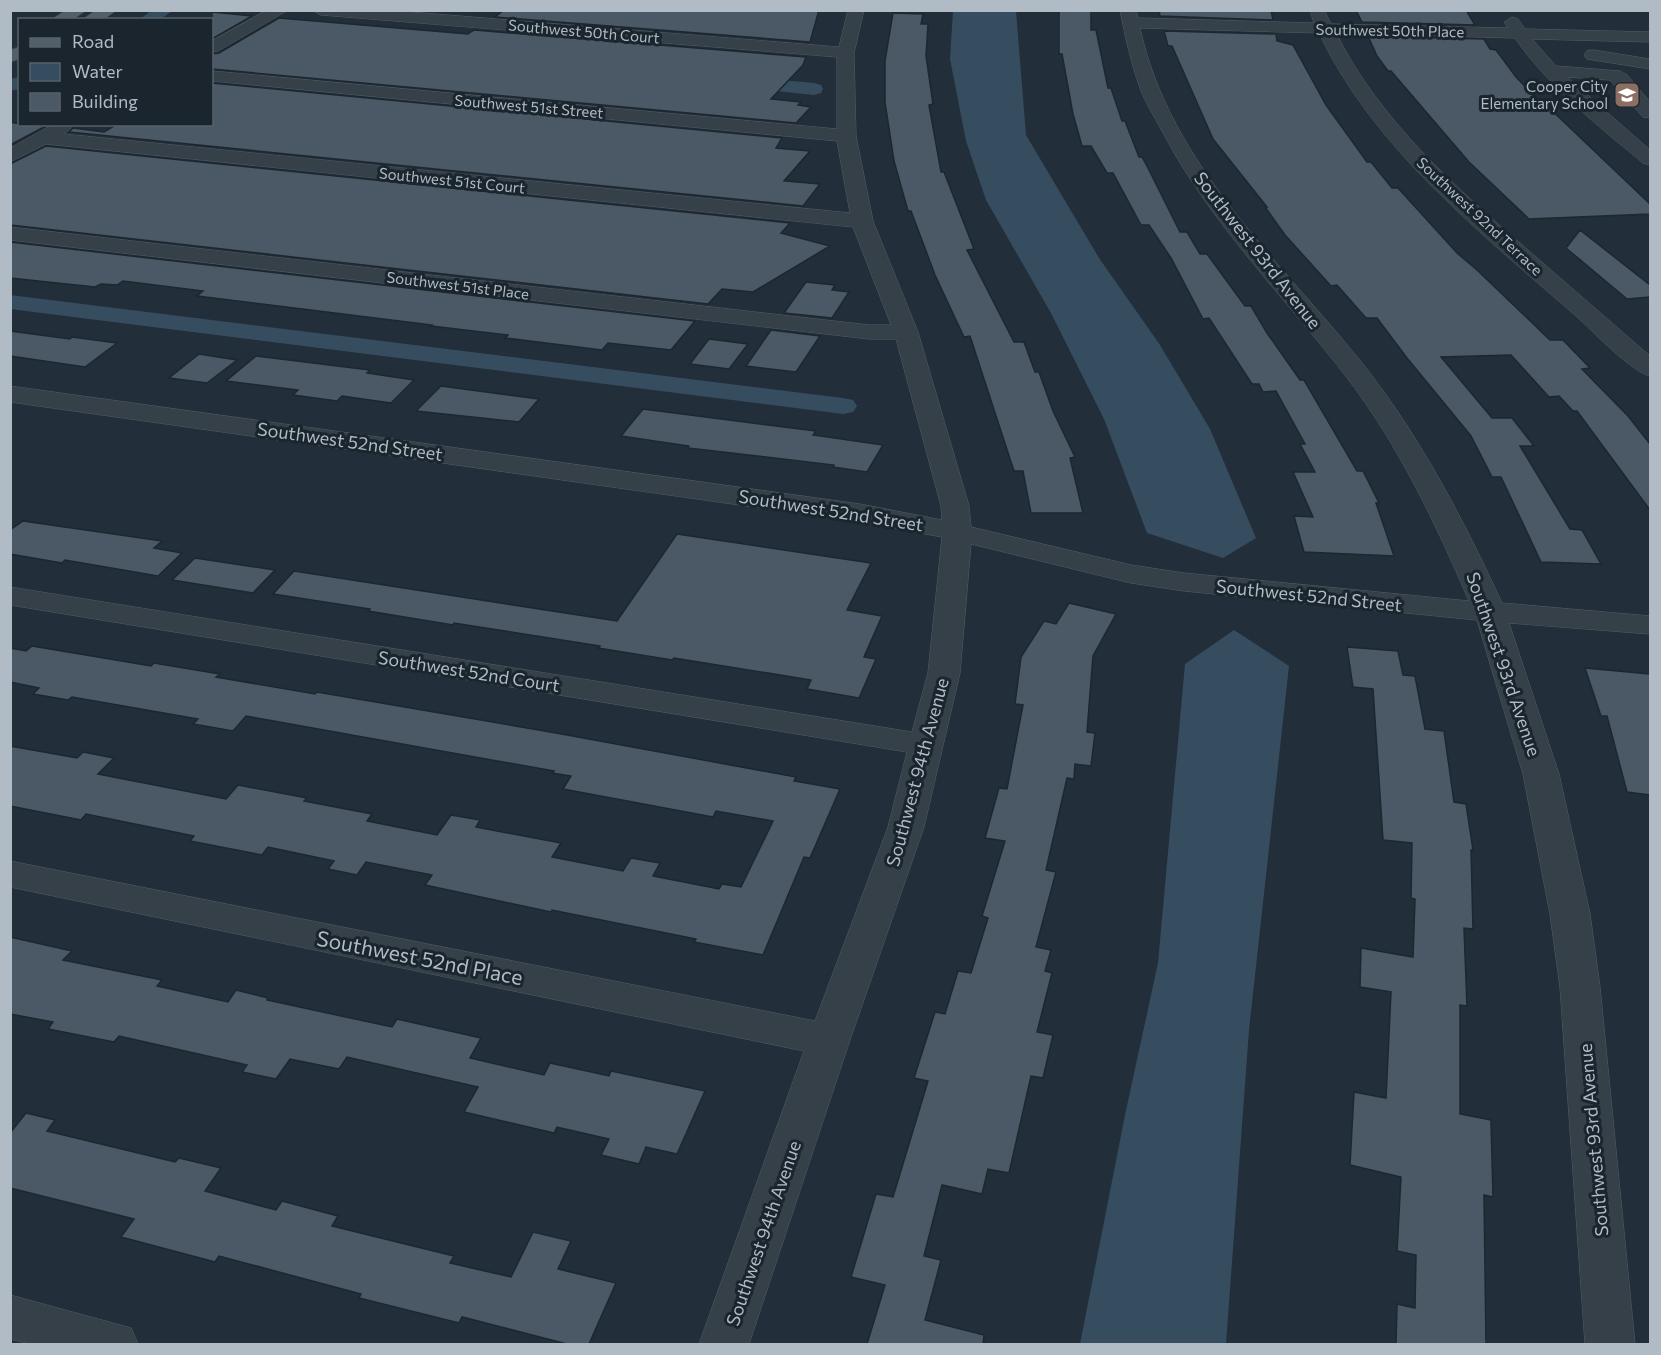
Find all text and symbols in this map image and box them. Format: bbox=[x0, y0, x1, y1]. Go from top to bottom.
street label: Southwest 50th Court bbox=[508, 15, 660, 47]
legend bbox=[18, 18, 213, 126]
street label: Southwest 50th Place bbox=[1316, 20, 1465, 40]
text: Road bbox=[72, 30, 114, 52]
text: Water bbox=[72, 60, 123, 82]
place label: Cooper City Elementary School bbox=[1481, 77, 1608, 112]
school or university icon: Cooper City Elementary School bbox=[1612, 80, 1642, 110]
text: Building bbox=[72, 90, 138, 112]
street label: Southwest 51st Street bbox=[454, 91, 604, 121]
street label: Southwest 92nd Terrace bbox=[1414, 153, 1547, 279]
street label: Southwest 51st Court bbox=[378, 163, 526, 197]
street label: Southwest 93rd Avenue bbox=[1190, 167, 1326, 333]
street label: Southwest 51st Place bbox=[386, 267, 530, 303]
street label: Southwest 52nd Street bbox=[256, 417, 444, 465]
street label: Southwest 52nd Street bbox=[737, 485, 925, 535]
street label: Southwest 93rd Avenue bbox=[1462, 569, 1546, 759]
street label: Southwest 52nd Street bbox=[1215, 574, 1403, 616]
street label: Southwest 52nd Court bbox=[377, 646, 561, 696]
street label: Southwest 94th Avenue bbox=[881, 675, 953, 869]
street label: Southwest 52nd Place bbox=[315, 925, 525, 989]
street label: Southwest 93rd Avenue bbox=[1574, 1043, 1612, 1237]
street label: Southwest 94th Avenue bbox=[721, 1138, 805, 1328]

